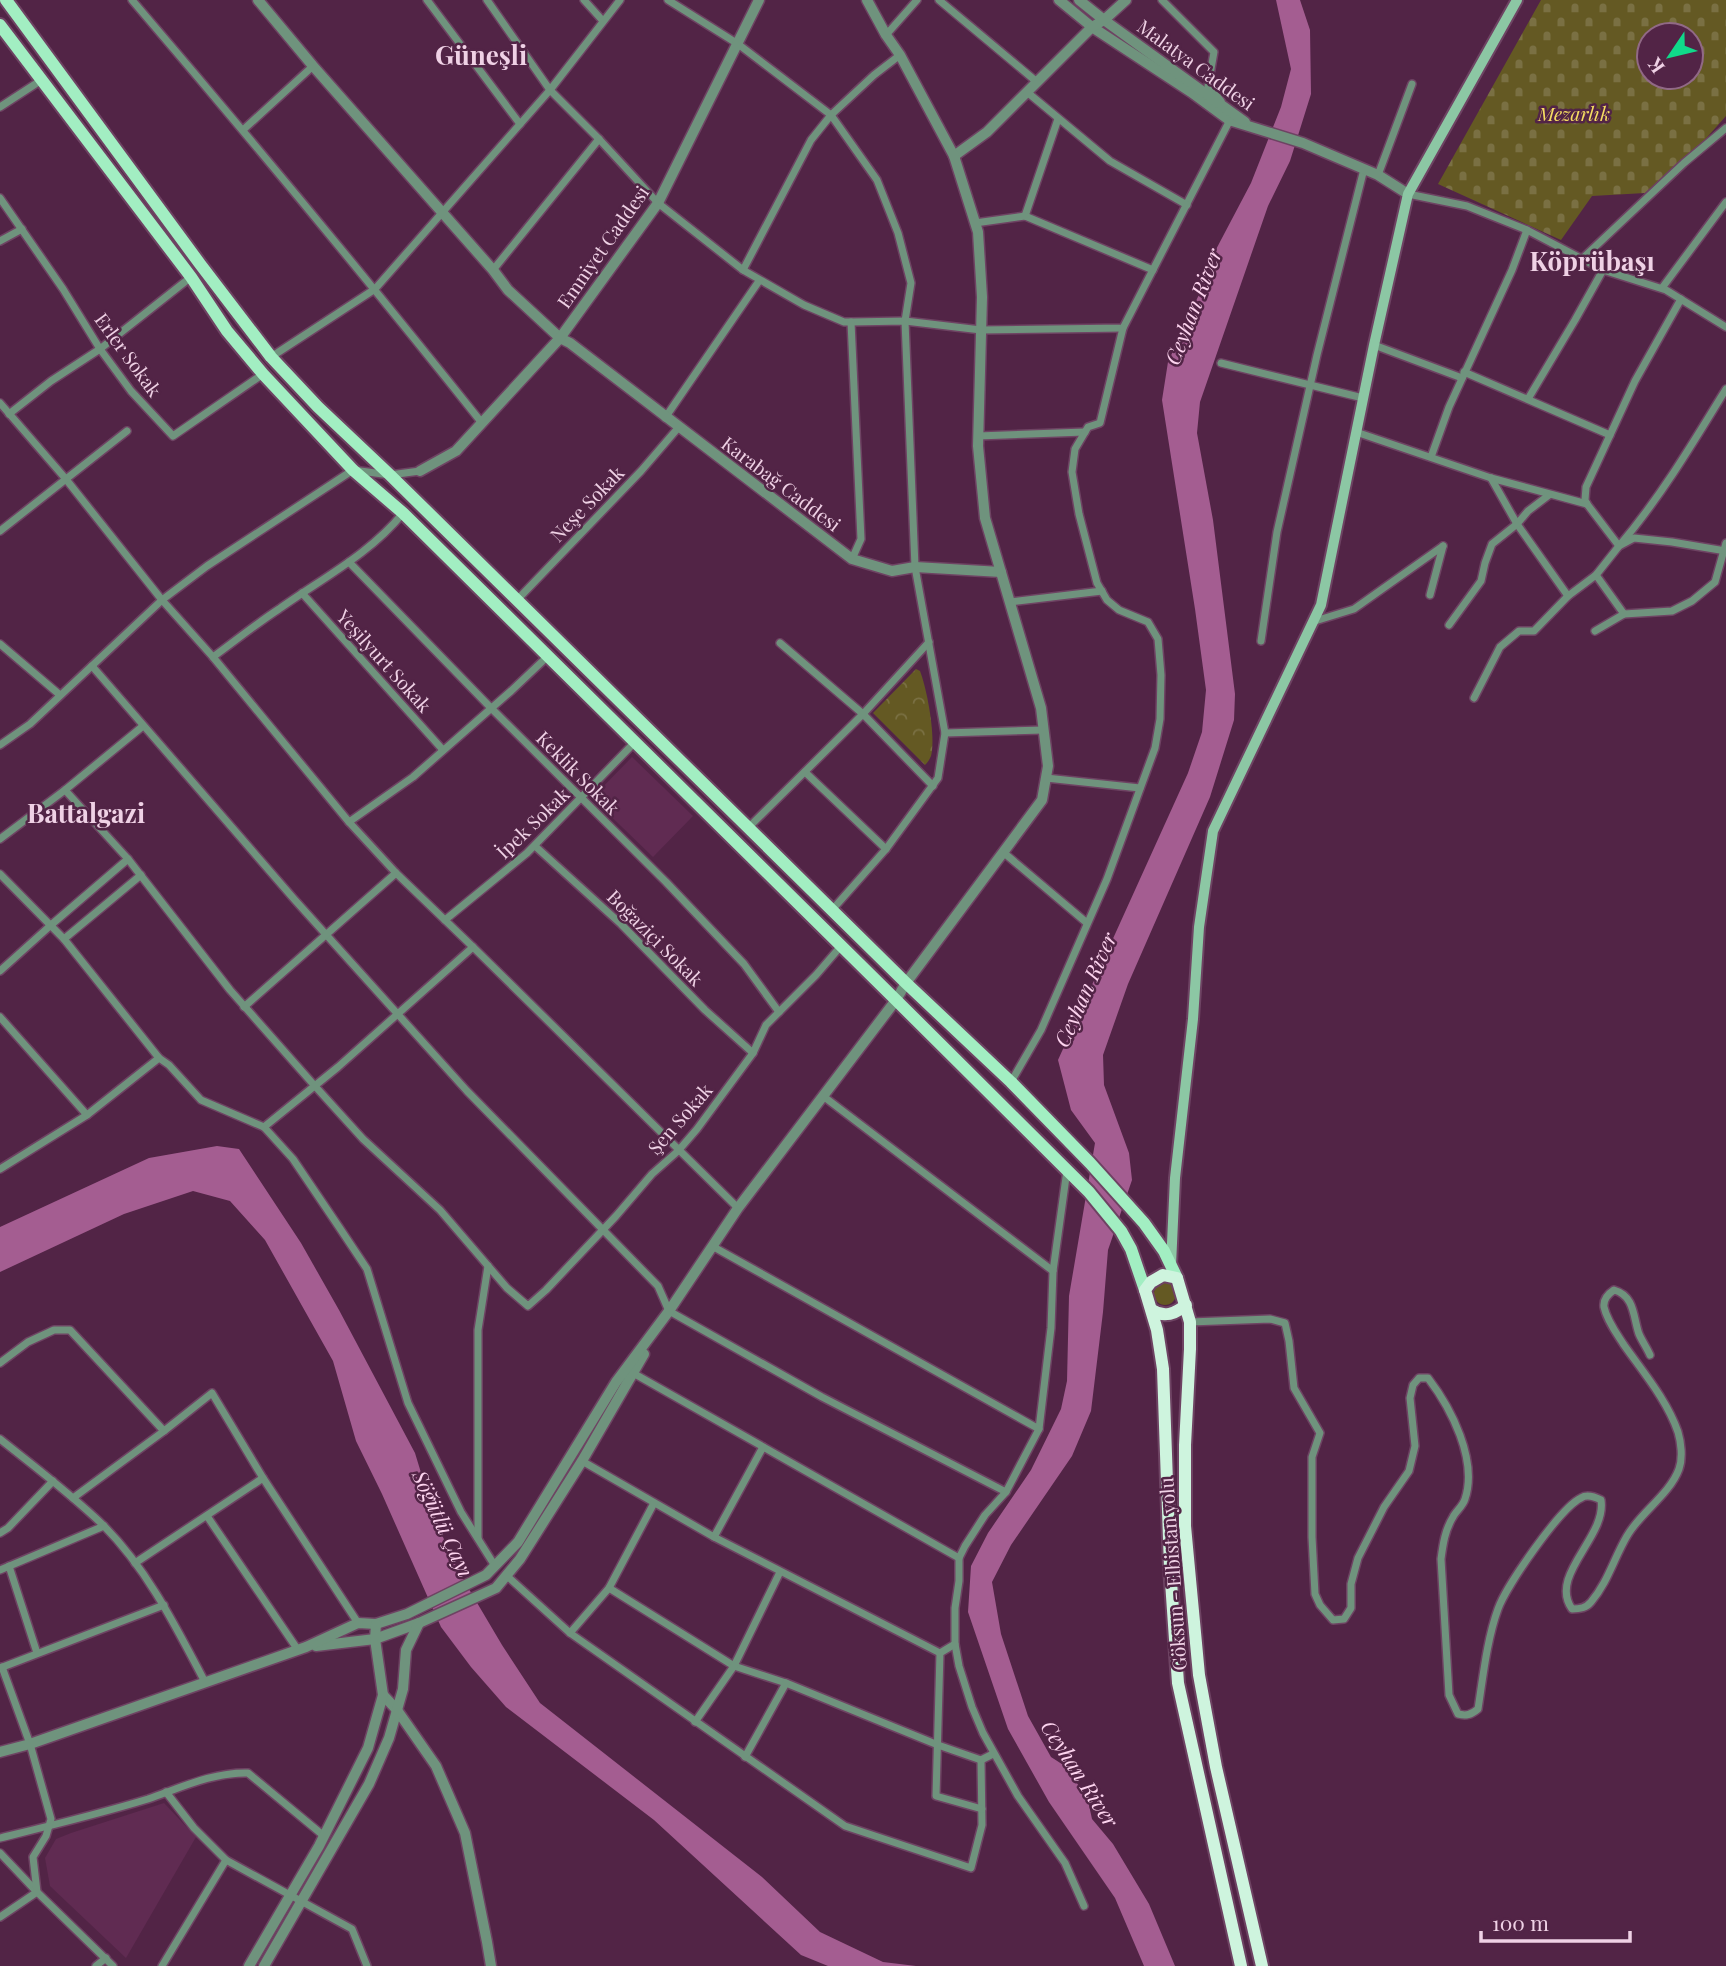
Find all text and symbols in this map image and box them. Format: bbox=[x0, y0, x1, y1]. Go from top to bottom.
street label: Malatya Caddesi bbox=[1133, 13, 1261, 116]
north arrow bbox=[1635, 21, 1705, 91]
district label: Güneşli bbox=[435, 37, 527, 72]
text: K bbox=[1640, 53, 1670, 79]
park label: Mezarlık bbox=[1537, 100, 1610, 126]
street label: Emniyet Caddesi bbox=[550, 180, 654, 313]
water label: Ceyhan River bbox=[1157, 243, 1228, 368]
district label: Köprübaşı bbox=[1529, 243, 1655, 278]
street label: Erler Sokak bbox=[90, 307, 168, 402]
street label: Karabağ Caddesi bbox=[717, 430, 847, 537]
street label: Neşe Sokak bbox=[544, 459, 629, 547]
street label: Yeşilyurt Sokak bbox=[331, 603, 438, 718]
street label: Keklik Sokak bbox=[531, 725, 627, 820]
street label: İpek Sokak bbox=[490, 780, 575, 864]
district label: Battalgazi bbox=[27, 795, 145, 830]
street label: Boğaziçi Sokak bbox=[602, 883, 710, 992]
water label: Ceyhan River bbox=[1046, 927, 1122, 1051]
street label: Şen Sokak bbox=[641, 1077, 718, 1160]
water label: Söğütlü Çayı bbox=[406, 1464, 481, 1581]
street label: Göksun - Elbistan yolu bbox=[1152, 1477, 1192, 1671]
water label: Ceyhan River bbox=[1036, 1714, 1126, 1833]
scale bar bbox=[1481, 1899, 1630, 1943]
text: 100 m bbox=[1492, 1908, 1549, 1936]

